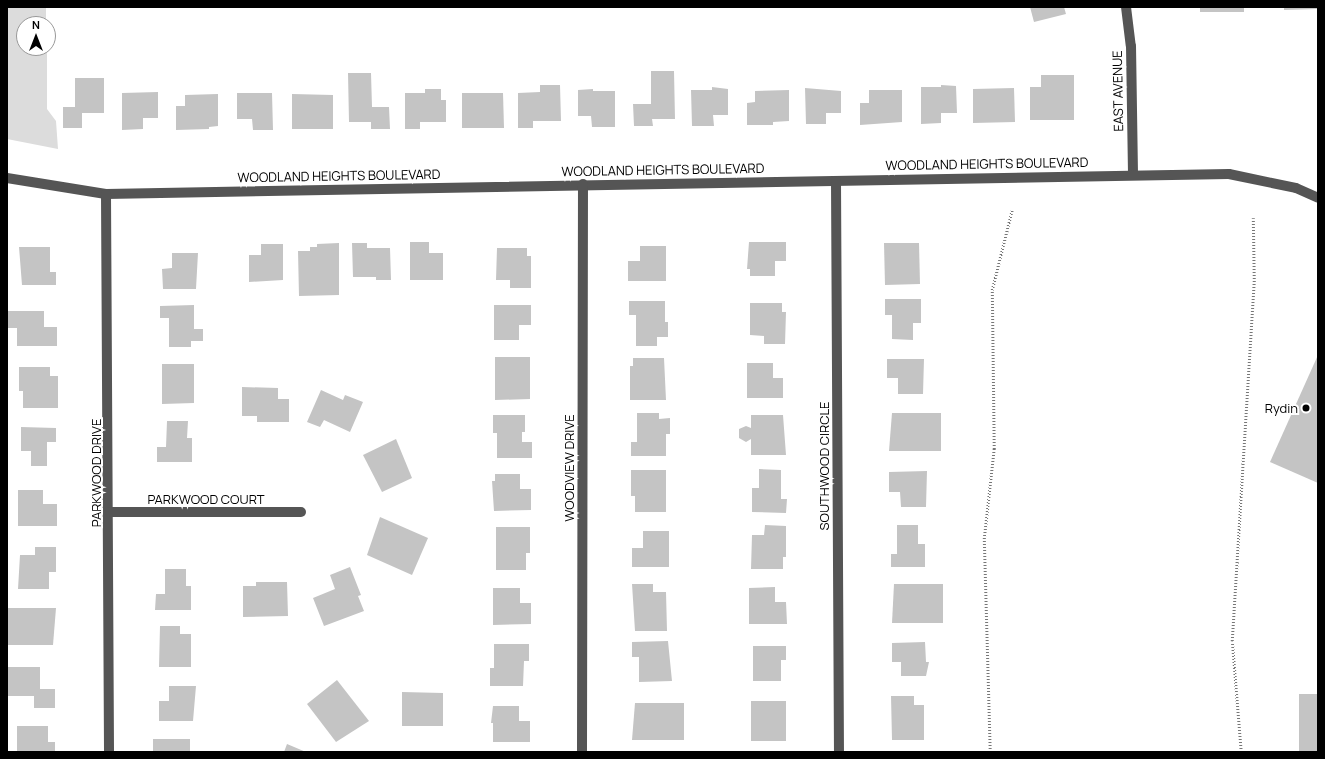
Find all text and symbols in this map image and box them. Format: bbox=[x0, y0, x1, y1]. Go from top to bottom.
north arrow bbox=[16, 16, 56, 56]
text: N bbox=[32, 17, 40, 32]
street label: EAST AVENUE bbox=[1109, 50, 1127, 132]
street label: WOODLAND HEIGHTS BOULEVARD bbox=[885, 154, 1089, 174]
street label: WOODLAND HEIGHTS BOULEVARD bbox=[561, 160, 765, 180]
street label: WOODLAND HEIGHTS BOULEVARD bbox=[237, 166, 441, 186]
place label: Rydin bbox=[1265, 400, 1298, 416]
street label: SOUTHWOOD CIRCLE bbox=[816, 402, 832, 530]
marker: Rydin bbox=[1301, 403, 1311, 413]
street label: WOODVIEW DRIVE bbox=[561, 414, 577, 522]
street label: PARKWOOD DRIVE bbox=[88, 419, 104, 527]
street label: PARKWOOD COURT bbox=[147, 491, 265, 507]

